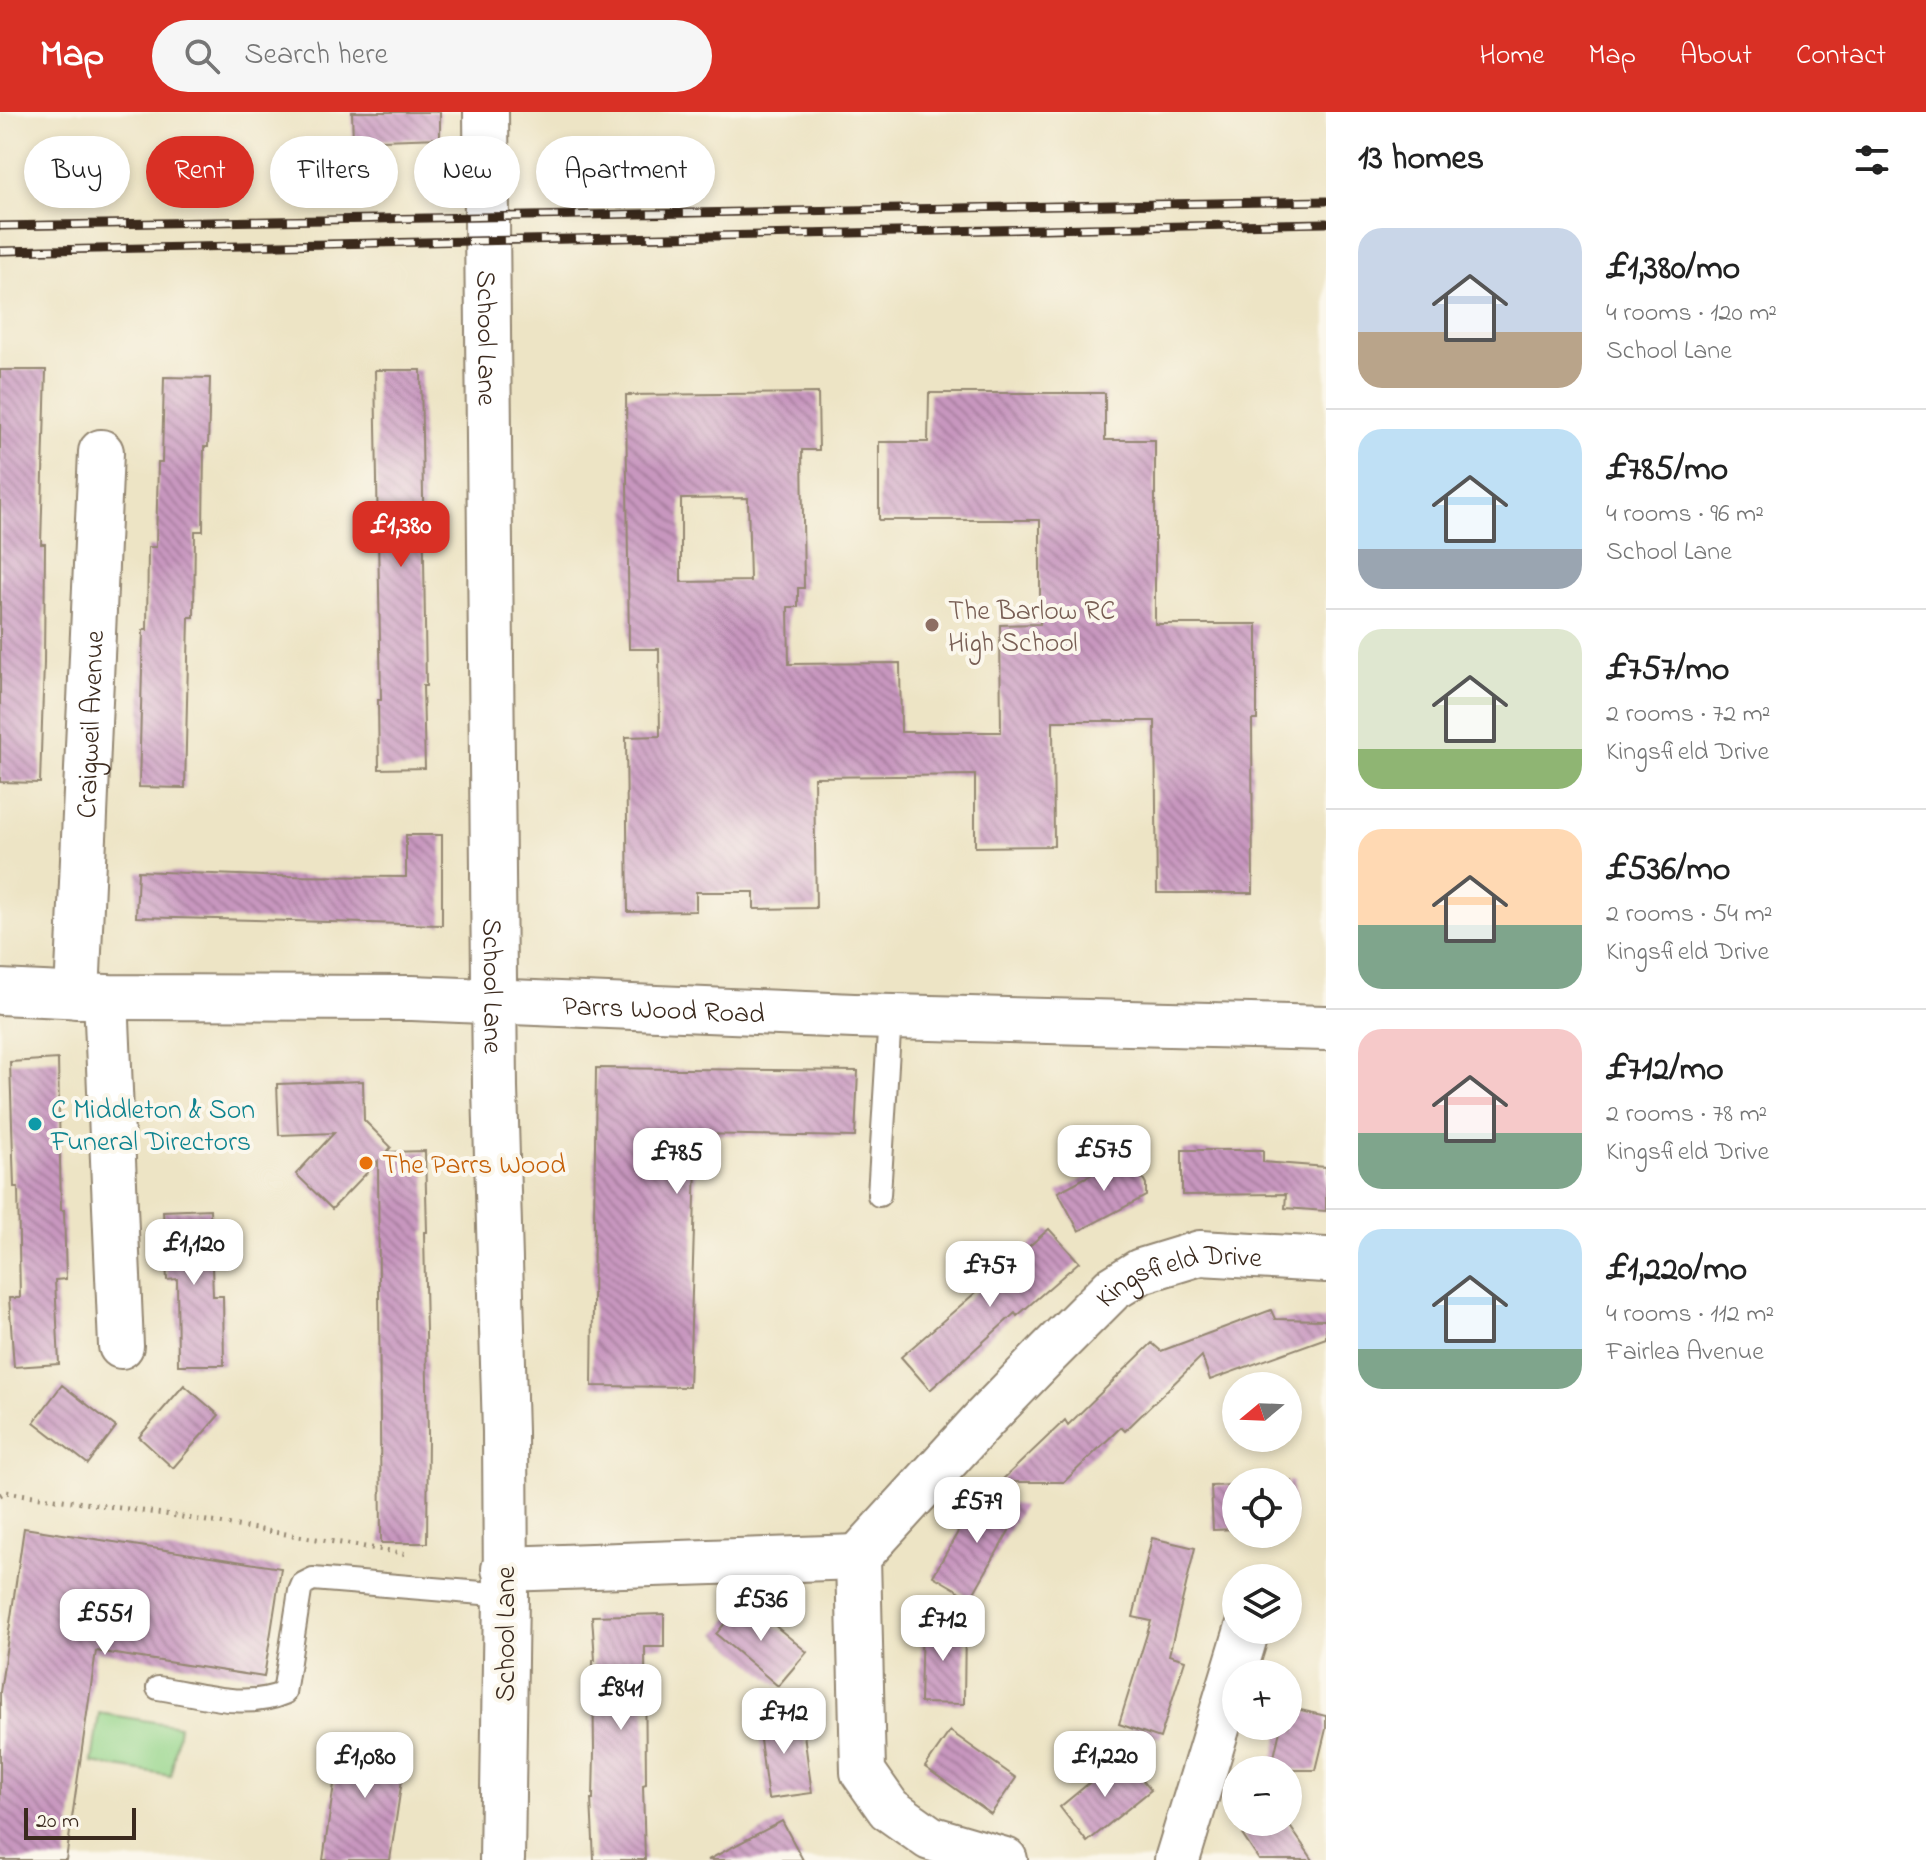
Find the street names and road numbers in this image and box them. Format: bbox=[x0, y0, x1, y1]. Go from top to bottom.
street label: School Lane bbox=[463, 270, 506, 406]
street label: Craigweil Avenue bbox=[68, 629, 117, 819]
street label: School Lane bbox=[469, 918, 512, 1054]
street label: Parrs Wood Road bbox=[561, 987, 766, 1036]
street label: Kingsfield Drive bbox=[1087, 1236, 1263, 1319]
street label: School Lane bbox=[487, 1566, 528, 1702]

